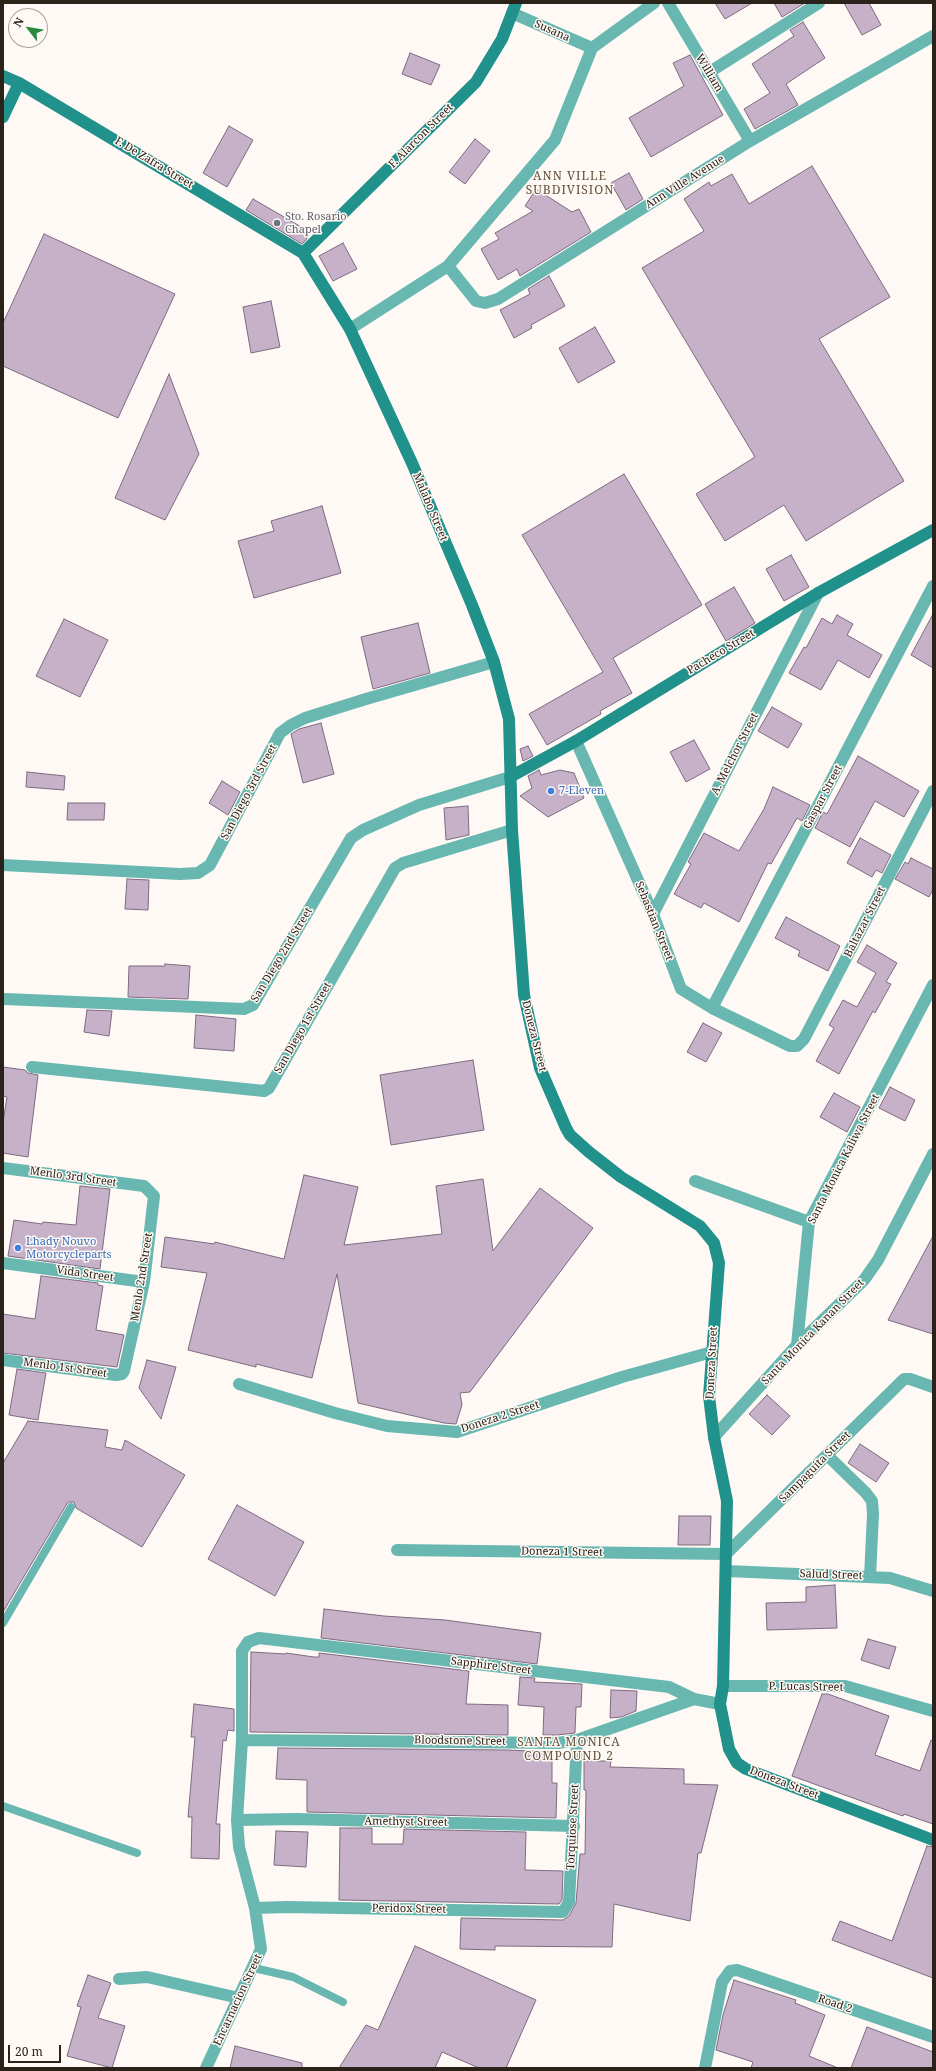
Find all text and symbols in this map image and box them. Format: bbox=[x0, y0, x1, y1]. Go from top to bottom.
north arrow bbox=[8, 8, 48, 48]
text: N bbox=[9, 15, 27, 30]
street label: Susana bbox=[532, 17, 572, 45]
street label: William bbox=[693, 52, 725, 94]
street label: F. Alarcon Street bbox=[386, 101, 456, 171]
street label: F. De Zafra Street bbox=[112, 134, 196, 192]
street label: Ann Ville Avenue bbox=[643, 152, 727, 212]
district label: ANN VILLE SUBDIVISION bbox=[526, 170, 614, 198]
place label: Sto. Rosario Chapel bbox=[285, 210, 347, 236]
marker: Sto. Rosario Chapel bbox=[272, 218, 282, 228]
street label: Malabo Street bbox=[410, 471, 450, 543]
street label: Pacheco Street bbox=[685, 627, 757, 677]
street label: A. Melchor Street bbox=[709, 711, 761, 797]
street label: San Diego 3rd Street bbox=[218, 742, 280, 842]
street label: Gaspar Street bbox=[801, 763, 845, 831]
place label: 7-Eleven bbox=[559, 784, 604, 798]
marker: 7-Eleven bbox=[546, 786, 556, 796]
street label: Sebastian Street bbox=[632, 880, 676, 962]
street label: Baltazar Street bbox=[842, 885, 888, 959]
street label: San Diego 2nd Street bbox=[248, 905, 316, 1005]
street label: San Diego 1st Street bbox=[271, 980, 335, 1076]
street label: Doneza Street bbox=[519, 999, 549, 1073]
street label: Santa Monica Kaliwa Street bbox=[805, 1092, 883, 1226]
street label: Menlo 3rd Street bbox=[29, 1164, 117, 1190]
street label: Menlo 2nd Street bbox=[128, 1232, 156, 1322]
place label: Lhady Nouvo Motorcycleparts bbox=[26, 1235, 111, 1261]
marker: Lhady Nouvo Motorcycleparts bbox=[13, 1243, 23, 1253]
street label: Vida Street bbox=[56, 1263, 114, 1285]
street label: Santa Monica Kanan Street bbox=[759, 1276, 867, 1388]
street label: Doneza Street bbox=[704, 1326, 720, 1400]
street label: Menlo 1st Street bbox=[22, 1356, 108, 1380]
street label: Doneza 2 Street bbox=[459, 1398, 541, 1436]
street label: Sampaguita Street bbox=[777, 1429, 853, 1505]
street label: Doneza 1 Street bbox=[521, 1545, 603, 1559]
street label: Salud Street bbox=[799, 1567, 863, 1583]
street label: Sapphire Street bbox=[450, 1655, 532, 1677]
street label: P. Lucas Street bbox=[768, 1680, 844, 1694]
street label: Bloodstone Street bbox=[414, 1734, 506, 1748]
district label: SANTA MONICA COMPOUND 2 bbox=[517, 1736, 621, 1764]
street label: Doneza Street bbox=[748, 1764, 820, 1802]
street label: Torquiose Street bbox=[564, 1784, 582, 1870]
street label: Amethyst Street bbox=[364, 1815, 448, 1829]
street label: Peridox Street bbox=[372, 1902, 446, 1916]
street label: Encarnacion Street bbox=[211, 1952, 265, 2048]
street label: Road 2 bbox=[816, 1992, 854, 2016]
scale bar bbox=[10, 2037, 63, 2063]
text: 20 m bbox=[15, 2043, 43, 2060]

